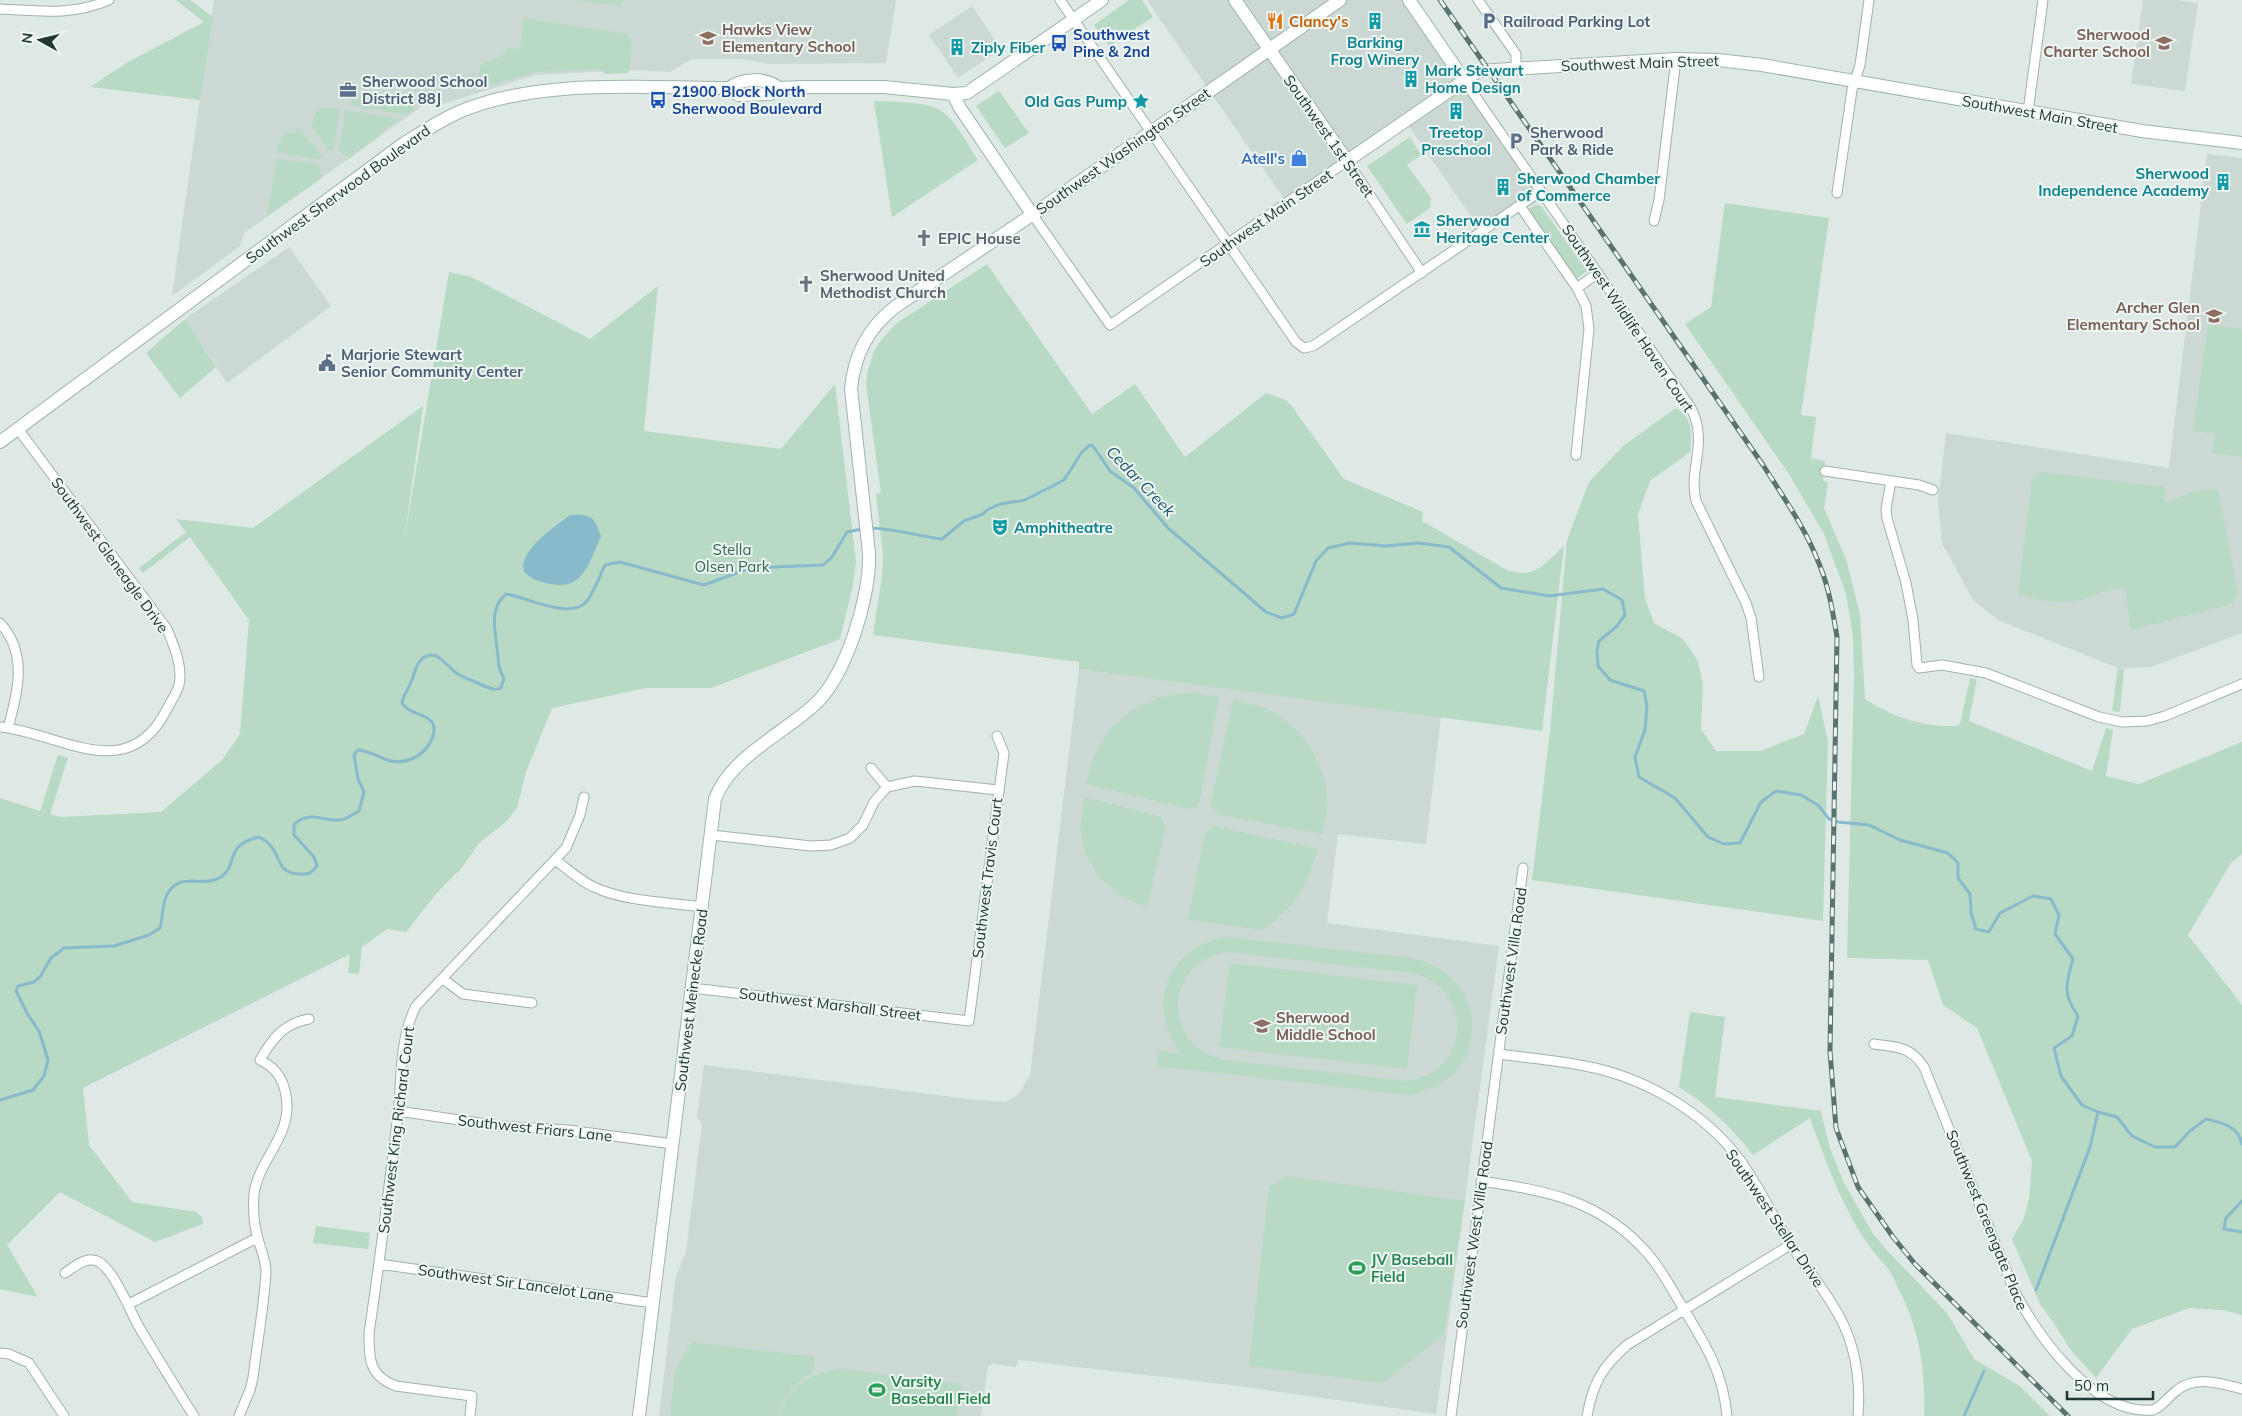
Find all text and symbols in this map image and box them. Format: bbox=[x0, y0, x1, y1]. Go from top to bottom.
restaurant icon: Clancy's bbox=[1265, 11, 1285, 31]
building icon: Barking Frog Winery bbox=[1365, 11, 1385, 31]
parking icon: Railroad Parking Lot bbox=[1479, 11, 1499, 31]
place label: Clancy's bbox=[1289, 12, 1349, 31]
place label: Railroad Parking Lot bbox=[1503, 12, 1651, 31]
north arrow bbox=[15, 15, 65, 65]
place label: Hawks View Elementary School bbox=[722, 20, 855, 56]
place label: Southwest Pine & 2nd bbox=[1073, 25, 1150, 61]
place label: Sherwood Charter School bbox=[2043, 25, 2150, 61]
school or university icon: Hawks View Elementary School bbox=[698, 28, 718, 48]
text: N bbox=[17, 32, 37, 45]
bus stop icon: Southwest Pine & 2nd bbox=[1049, 33, 1069, 53]
place label: Barking Frog Winery bbox=[1330, 33, 1420, 69]
school or university icon: Sherwood Charter School bbox=[2154, 33, 2174, 53]
building icon: Ziply Fiber bbox=[947, 37, 967, 57]
place label: Ziply Fiber bbox=[971, 38, 1046, 57]
street label: Southwest Main Street bbox=[1561, 51, 1719, 75]
place label: Mark Stewart Home Design bbox=[1425, 61, 1524, 97]
building icon: Mark Stewart Home Design bbox=[1401, 69, 1421, 89]
street label: Southwest 1st Street bbox=[1280, 71, 1378, 201]
place label: Sherwood School District 88J bbox=[362, 72, 488, 108]
office icon: Sherwood School District 88J bbox=[338, 80, 358, 100]
place label: 21900 Block North Sherwood Boulevard bbox=[672, 82, 822, 118]
street label: Southwest Washington Street bbox=[1032, 83, 1214, 219]
bus stop icon: 21900 Block North Sherwood Boulevard bbox=[648, 90, 668, 110]
place icon: Old Gas Pump bbox=[1131, 91, 1151, 111]
street label: Southwest Main Street bbox=[1961, 91, 2119, 137]
place label: Old Gas Pump bbox=[1024, 92, 1127, 111]
building icon: Treetop Preschool bbox=[1446, 101, 1466, 121]
street label: Southwest Sherwood Boulevard bbox=[242, 121, 434, 267]
place label: Treetop Preschool bbox=[1421, 123, 1491, 159]
place label: Sherwood Park & Ride bbox=[1530, 123, 1614, 159]
parking icon: Sherwood Park & Ride bbox=[1506, 131, 1526, 151]
shop icon: Atell's bbox=[1289, 148, 1309, 168]
place label: Atell's bbox=[1241, 149, 1285, 168]
place label: Sherwood Independence Academy bbox=[2038, 164, 2210, 200]
street label: Southwest Main Street bbox=[1196, 165, 1336, 271]
place label: Sherwood Chamber of Commerce bbox=[1517, 169, 1660, 205]
building icon: Sherwood Independence Academy bbox=[2213, 172, 2233, 192]
building icon: Sherwood Chamber of Commerce bbox=[1493, 177, 1513, 197]
place label: Sherwood Heritage Center bbox=[1436, 211, 1549, 247]
museum icon: Sherwood Heritage Center bbox=[1412, 219, 1432, 239]
street label: Southwest Wildlife Haven Court bbox=[1558, 221, 1698, 415]
church icon: EPIC House bbox=[914, 228, 934, 248]
place label: EPIC House bbox=[938, 229, 1021, 248]
place label: Sherwood United Methodist Church bbox=[820, 266, 946, 302]
church icon: Sherwood United Methodist Church bbox=[796, 274, 816, 294]
place label: Archer Glen Elementary School bbox=[2067, 298, 2200, 334]
school or university icon: Archer Glen Elementary School bbox=[2204, 306, 2224, 326]
place label: Marjorie Stewart Senior Community Center bbox=[341, 345, 523, 381]
public building icon: Marjorie Stewart Senior Community Center bbox=[317, 353, 337, 373]
water label: Cedar Creek bbox=[1102, 441, 1180, 521]
street label: Southwest Gleneagle Drive bbox=[47, 473, 173, 637]
theatre icon: Amphitheatre bbox=[990, 517, 1010, 537]
place label: Amphitheatre bbox=[1014, 518, 1113, 537]
park label: Stella Olsen Park bbox=[694, 540, 770, 576]
street label: Southwest Travis Court bbox=[968, 797, 1006, 959]
street label: Southwest Villa Road bbox=[1491, 886, 1531, 1036]
street label: Southwest Meinecke Road bbox=[670, 908, 712, 1092]
street label: Southwest Marshall Street bbox=[738, 983, 922, 1025]
place label: Sherwood Middle School bbox=[1276, 1008, 1376, 1044]
school or university icon: Sherwood Middle School bbox=[1252, 1016, 1272, 1036]
street label: Southwest King Richard Court bbox=[374, 1025, 418, 1235]
street label: Southwest Friars Lane bbox=[457, 1110, 613, 1146]
street label: Southwest Greengate Place bbox=[1942, 1127, 2032, 1313]
street label: Southwest West Villa Road bbox=[1451, 1140, 1497, 1330]
street label: Southwest Stellar Drive bbox=[1722, 1145, 1828, 1291]
place label: JV Baseball Field bbox=[1371, 1250, 1453, 1286]
sports icon: JV Baseball Field bbox=[1347, 1258, 1367, 1278]
street label: Southwest Sir Lancelot Lane bbox=[417, 1260, 615, 1306]
scale bar bbox=[2067, 1368, 2153, 1400]
place label: Varsity Baseball Field bbox=[890, 1372, 991, 1408]
text: 50 m bbox=[2074, 1376, 2109, 1395]
sports icon: Varsity Baseball Field bbox=[867, 1380, 887, 1400]

